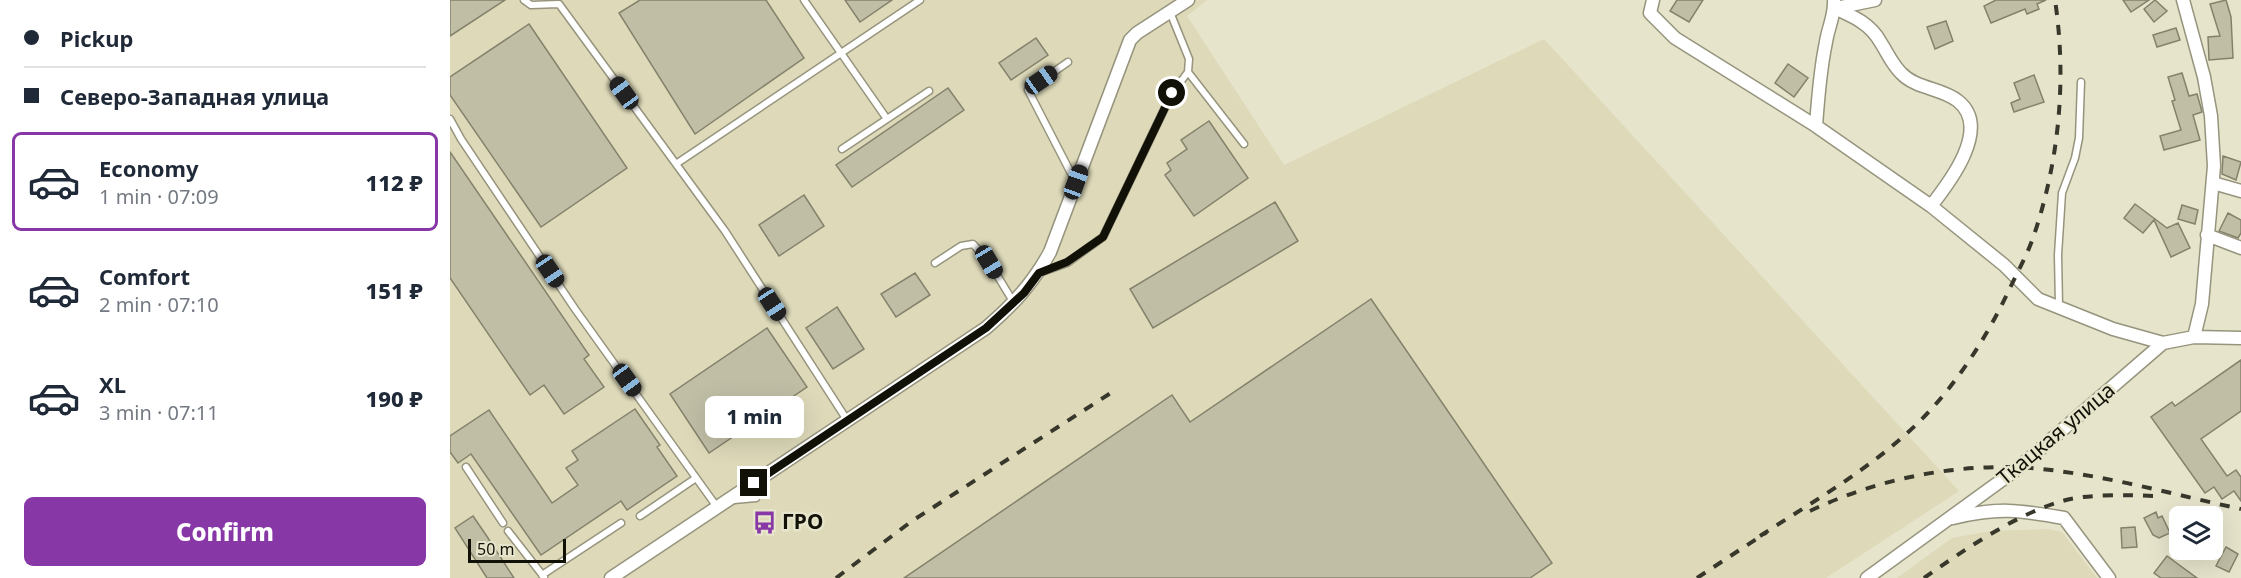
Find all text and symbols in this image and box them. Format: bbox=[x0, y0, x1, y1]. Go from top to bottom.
text: Pickup bbox=[60, 23, 133, 53]
car bbox=[1021, 62, 1061, 98]
car bbox=[606, 73, 642, 113]
route start bbox=[1158, 79, 1185, 106]
text: Северо-Западная улица bbox=[60, 81, 329, 111]
text: Economy bbox=[99, 153, 198, 183]
icon: car bbox=[27, 155, 81, 209]
car bbox=[1061, 162, 1091, 202]
text: 112 ₽ bbox=[366, 167, 423, 197]
text: 1 min · 07:09 bbox=[99, 183, 219, 210]
car bbox=[972, 242, 1006, 282]
car bbox=[532, 251, 568, 291]
text: Comfort bbox=[99, 261, 190, 291]
icon: car bbox=[27, 263, 81, 317]
text: 151 ₽ bbox=[366, 275, 423, 305]
car bbox=[755, 284, 789, 324]
text: 2 min · 07:10 bbox=[99, 291, 219, 318]
car bbox=[609, 360, 645, 400]
text: XL bbox=[99, 369, 126, 399]
icon: car bbox=[27, 371, 81, 425]
street label: Ткацкая улица bbox=[1991, 376, 2120, 491]
text: 190 ₽ bbox=[366, 383, 423, 413]
callout: 1 min bbox=[704, 396, 804, 438]
text: 3 min · 07:11 bbox=[99, 399, 219, 426]
text: 1 min bbox=[727, 403, 782, 430]
route end bbox=[740, 469, 767, 496]
button: Confirm bbox=[24, 497, 426, 566]
map controls bbox=[2169, 506, 2223, 560]
button: layers bbox=[2169, 506, 2223, 560]
place label: ГРО bbox=[782, 507, 823, 535]
bus stop icon: ГРО bbox=[751, 509, 777, 535]
scale bar bbox=[468, 536, 566, 564]
text: 50 m bbox=[477, 538, 514, 560]

